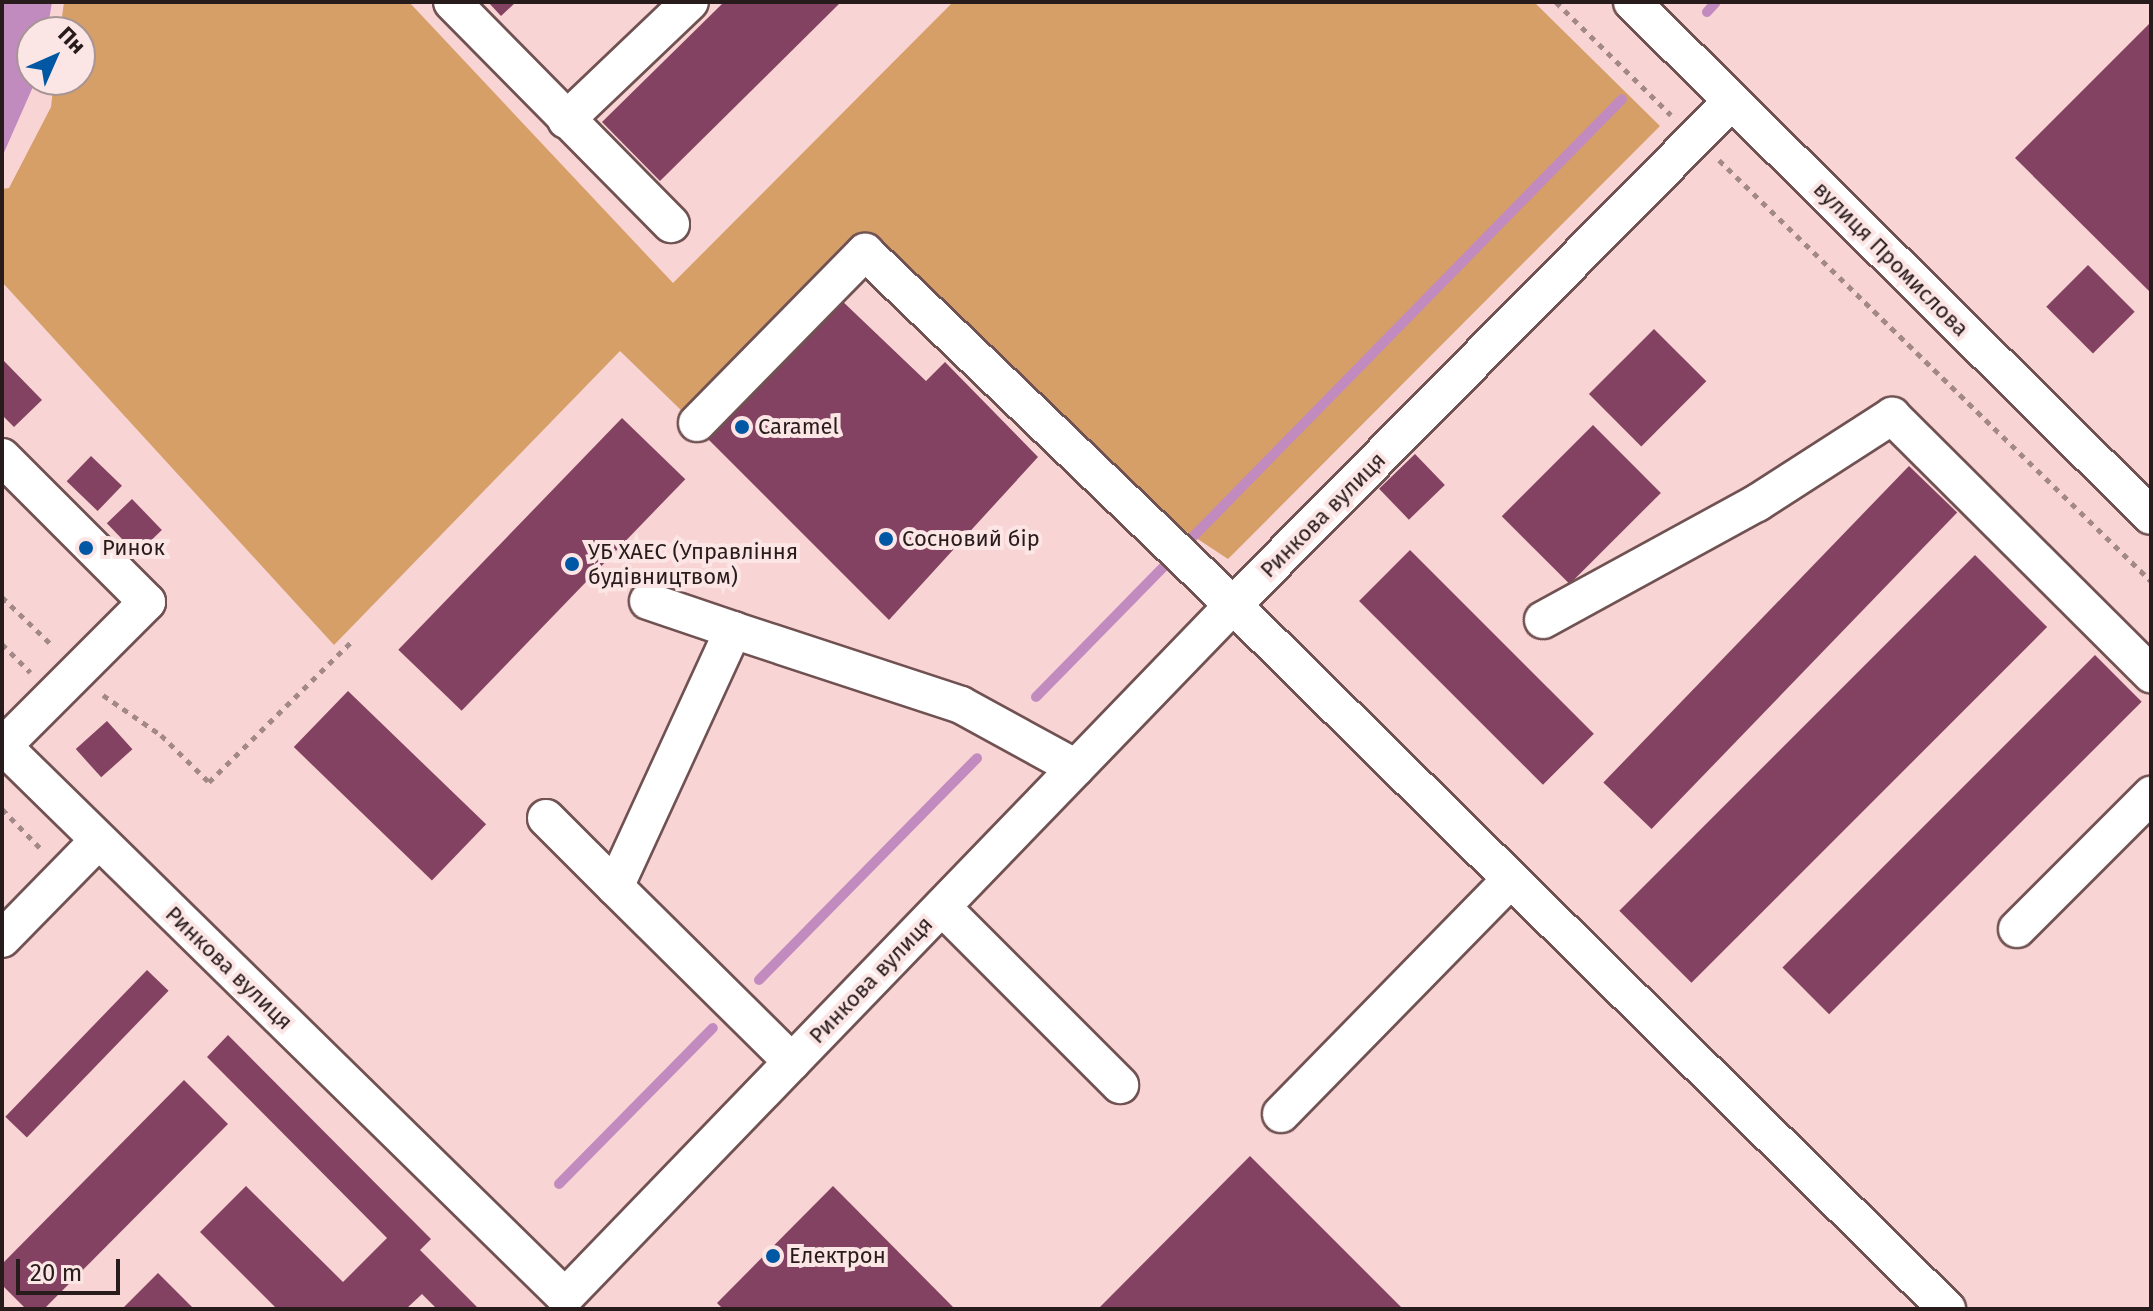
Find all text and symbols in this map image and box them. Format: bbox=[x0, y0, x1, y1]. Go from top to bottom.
north arrow bbox=[16, 16, 96, 96]
text: Пн bbox=[53, 21, 91, 59]
street label: вулиця Промислова bbox=[1808, 176, 1974, 342]
place label: Caramel bbox=[758, 414, 839, 440]
marker: Caramel bbox=[733, 418, 751, 436]
street label: Ринкова вулиця bbox=[1255, 447, 1391, 583]
place label: Сосновий бір bbox=[902, 526, 1040, 552]
marker: Сосновий бір bbox=[877, 530, 895, 548]
place label: Ринок bbox=[102, 535, 165, 561]
place label: УБ ХАЕС (Управління будівництвом) bbox=[588, 538, 798, 590]
marker: Ринок bbox=[77, 539, 95, 557]
marker: УБ ХАЕС (Управління будівництвом) bbox=[563, 555, 581, 573]
street label: Ринкова вулиця bbox=[160, 901, 298, 1035]
street label: Ринкова вулиця bbox=[804, 911, 938, 1049]
scale bar bbox=[20, 1243, 124, 1293]
place label: Електрон bbox=[789, 1243, 886, 1269]
marker: Електрон bbox=[764, 1247, 782, 1265]
text: 20 m bbox=[30, 1259, 82, 1287]

